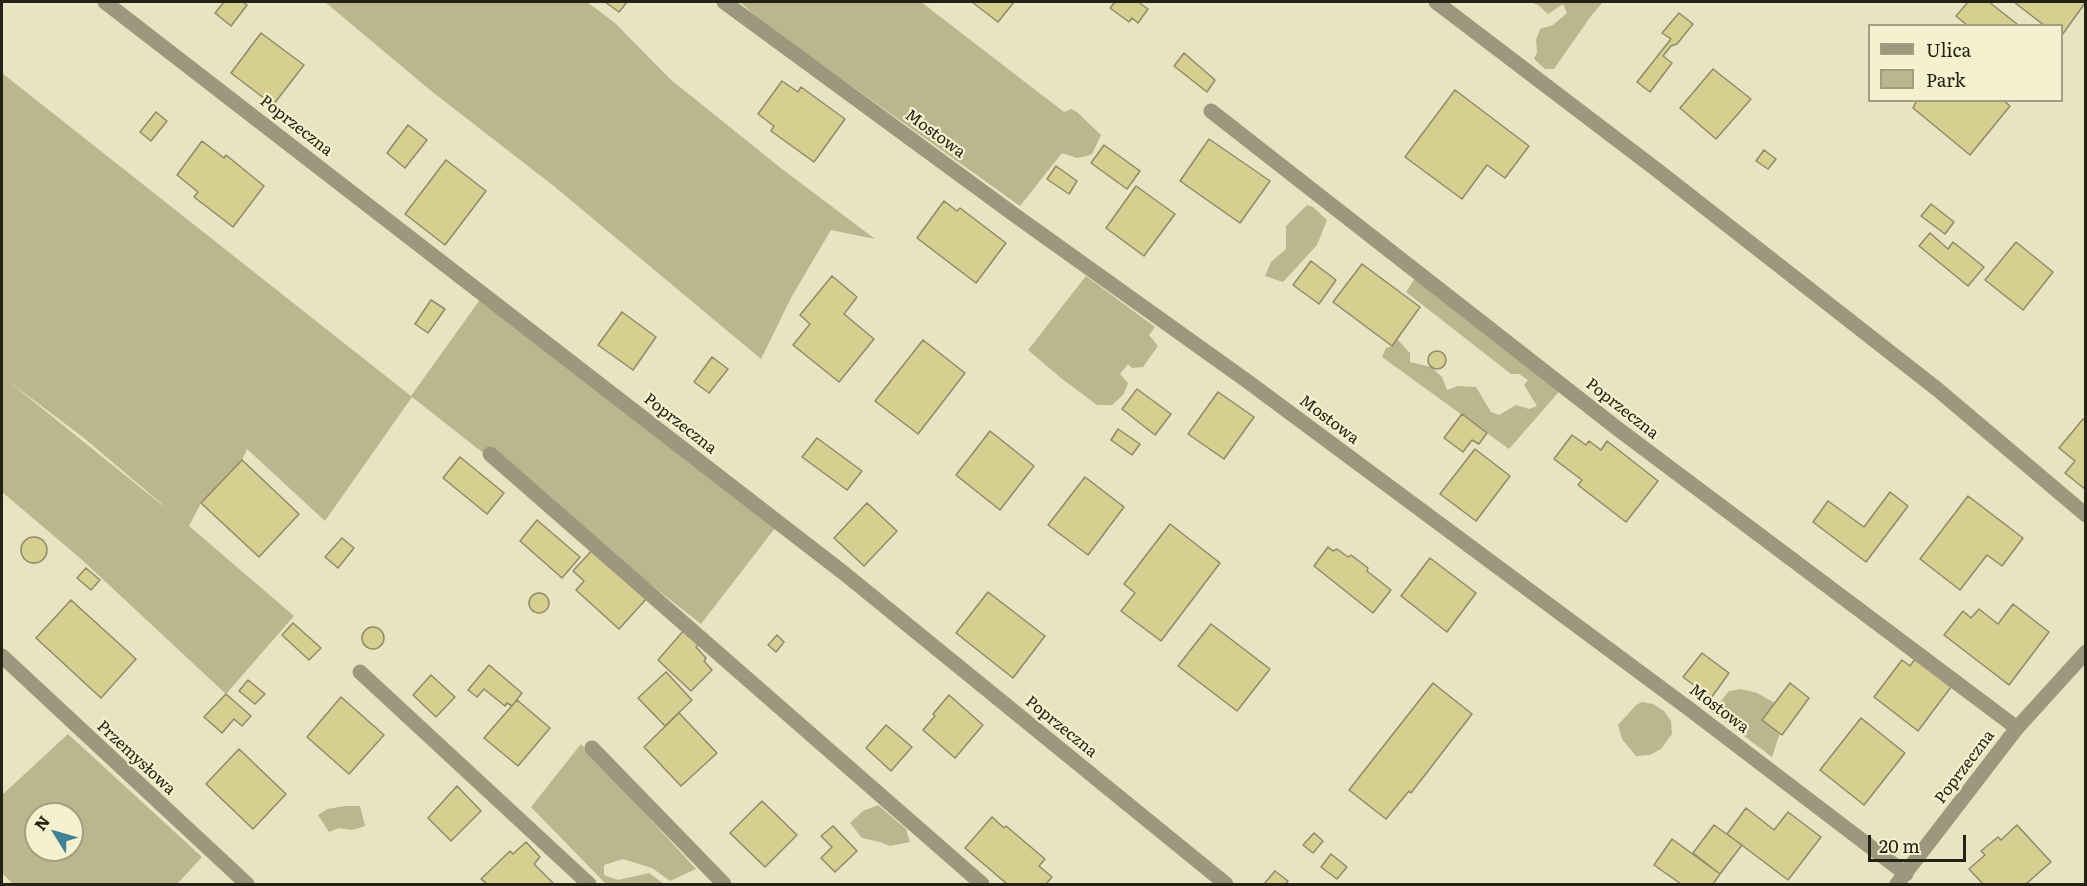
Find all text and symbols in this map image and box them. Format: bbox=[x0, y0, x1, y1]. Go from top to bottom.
legend bbox=[1868, 24, 2063, 102]
text: Ulica bbox=[1926, 36, 1971, 63]
text: Park bbox=[1926, 66, 1965, 93]
street label: Poprzeczna bbox=[256, 92, 336, 160]
street label: Mostowa bbox=[901, 106, 969, 162]
street label: Poprzeczna bbox=[1582, 375, 1662, 443]
street label: Poprzeczna bbox=[640, 390, 720, 458]
street label: Mostowa bbox=[1295, 391, 1363, 449]
street label: Mostowa bbox=[1685, 680, 1753, 738]
street label: Poprzeczna bbox=[1021, 692, 1101, 762]
street label: Przemysłowa bbox=[93, 717, 179, 799]
street label: Poprzeczna bbox=[1931, 726, 1999, 808]
north arrow bbox=[24, 802, 84, 862]
text: N bbox=[28, 810, 55, 835]
scale bar bbox=[1871, 823, 1968, 861]
text: 20 m bbox=[1879, 832, 1920, 859]

